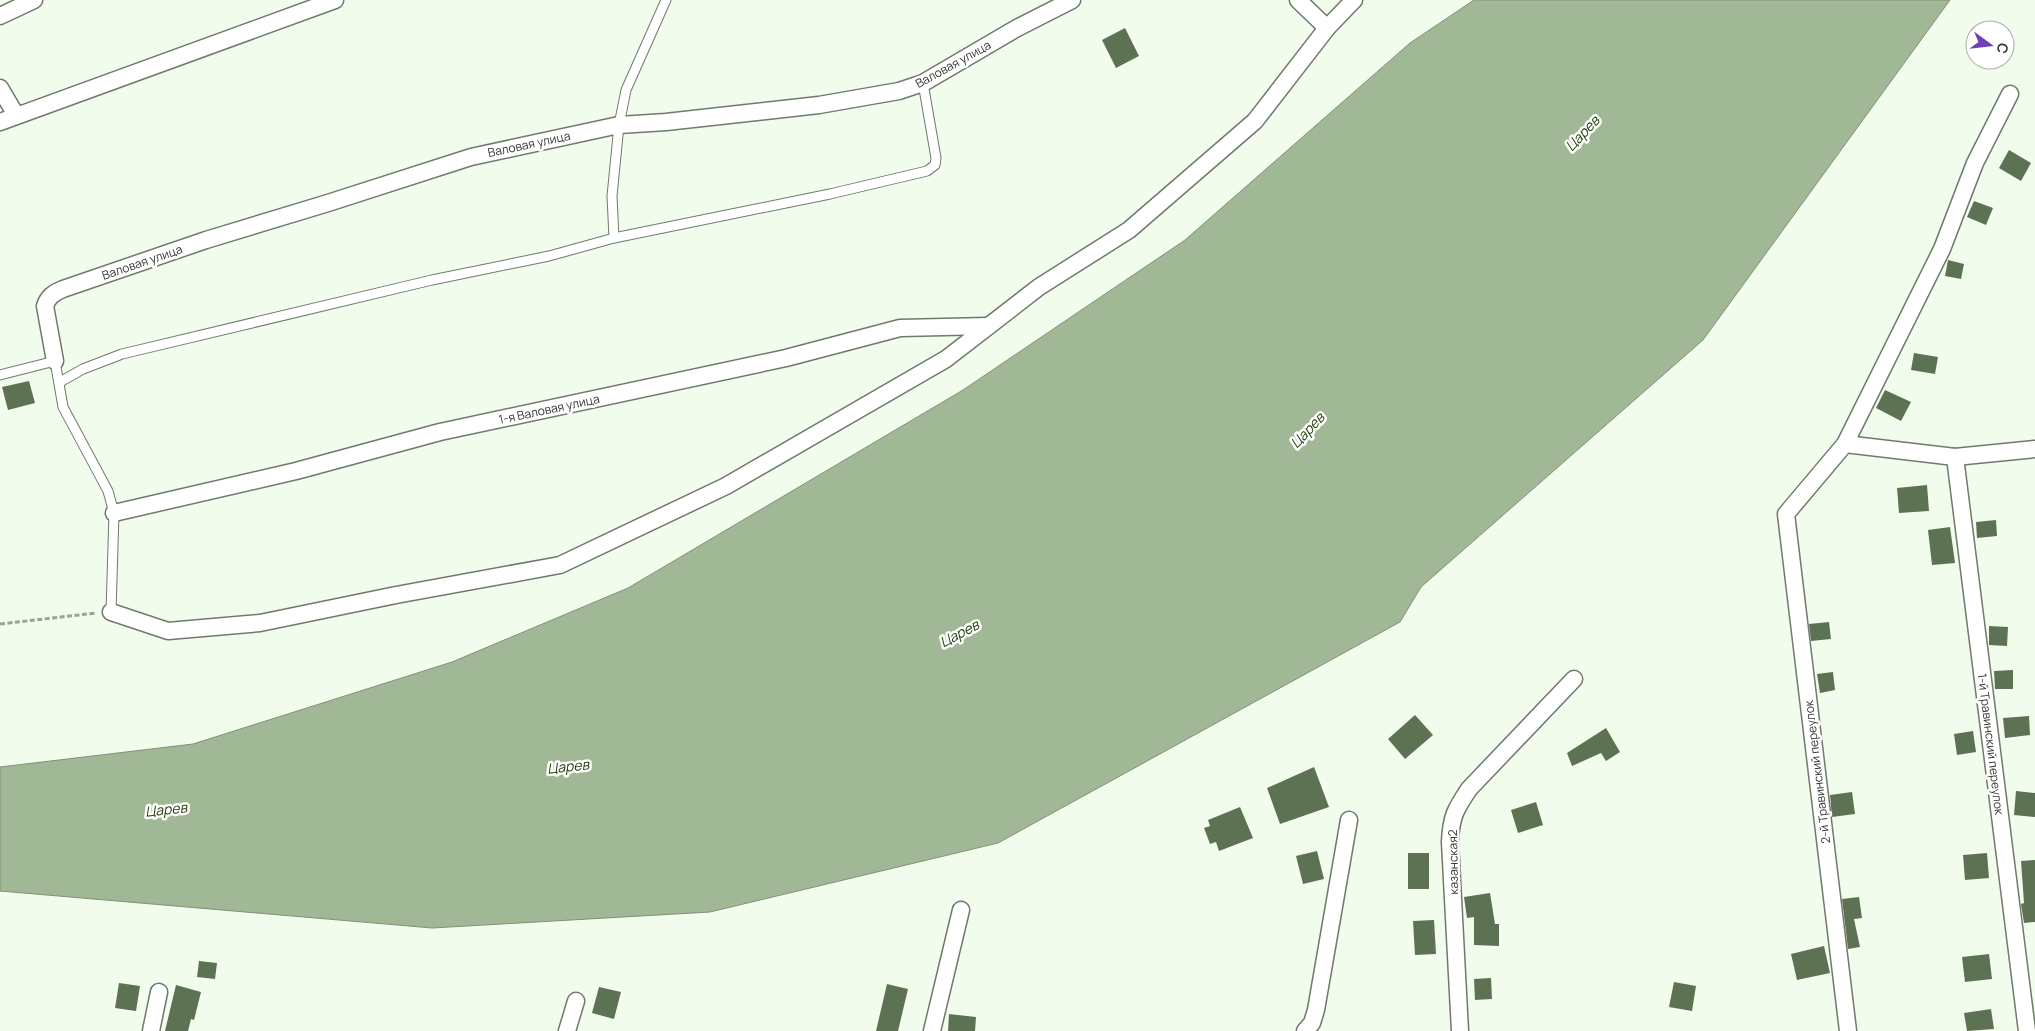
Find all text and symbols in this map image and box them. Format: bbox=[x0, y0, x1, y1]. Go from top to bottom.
north arrow bbox=[1965, 20, 2015, 70]
street label: Валовая улица bbox=[912, 36, 994, 92]
text: С bbox=[1993, 41, 2014, 56]
water label: Царев bbox=[1561, 110, 1604, 155]
street label: Валовая улица bbox=[486, 127, 572, 161]
street label: Валовая улица bbox=[99, 240, 185, 284]
street label: 1-я Валовая улица bbox=[497, 390, 601, 428]
water label: Царев bbox=[1286, 407, 1329, 452]
water label: Царев bbox=[936, 614, 983, 651]
street label: 1-й Травинский переулок bbox=[1974, 672, 2008, 817]
street label: 2-й Травинский переулок bbox=[1800, 698, 1834, 845]
water label: Царев bbox=[546, 754, 591, 778]
water label: Царев bbox=[144, 797, 189, 821]
street label: казанская2 bbox=[1444, 829, 1462, 895]

